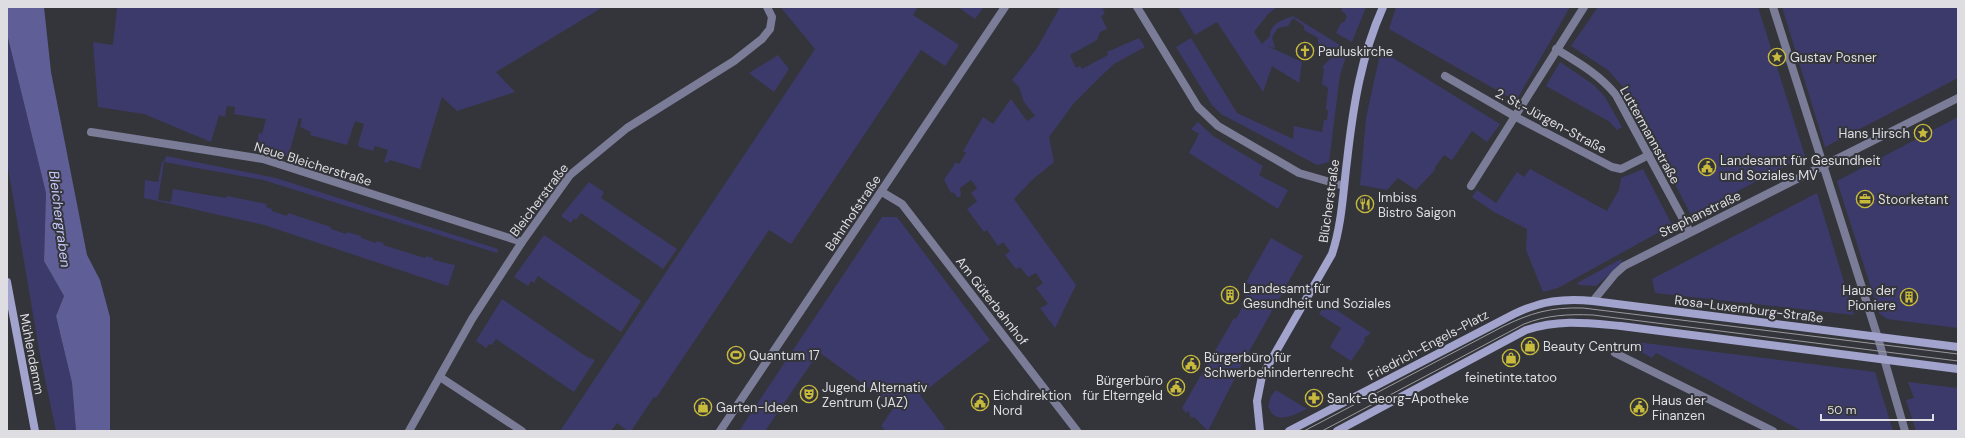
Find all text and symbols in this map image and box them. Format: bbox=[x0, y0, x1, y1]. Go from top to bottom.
church icon: Pauluskirche bbox=[1295, 41, 1315, 61]
place label: Pauluskirche bbox=[1318, 43, 1393, 60]
place icon: Gustav Posner bbox=[1767, 47, 1787, 67]
place label: Gustav Posner bbox=[1790, 49, 1877, 66]
street label: Luttermannstraße bbox=[1616, 83, 1684, 187]
street label: 2. St.-Jürgen-Straße bbox=[1492, 84, 1610, 158]
place icon: Hans Hirsch bbox=[1913, 123, 1933, 143]
place label: Hans Hirsch bbox=[1838, 125, 1910, 142]
street label: Neue Bleicherstraße bbox=[252, 138, 374, 190]
place label: Landesamt für Gesundheit und Soziales MV bbox=[1720, 152, 1881, 184]
public building icon: Landesamt für Gesundheit und Soziales MV bbox=[1697, 157, 1717, 177]
street label: Blücherstraße bbox=[1315, 158, 1343, 244]
street label: Bleicherstraße bbox=[506, 160, 572, 240]
water label: Bleichergraben bbox=[45, 169, 75, 269]
street label: Bahnhofstraße bbox=[821, 172, 885, 254]
street label: Stephanstraße bbox=[1656, 187, 1744, 241]
place label: Imbiss Bistro Saigon bbox=[1378, 189, 1456, 221]
office icon: Stoorketant bbox=[1855, 189, 1875, 209]
place label: Stoorketant bbox=[1878, 191, 1949, 208]
restaurant icon: Imbiss Bistro Saigon bbox=[1355, 194, 1375, 214]
street label: Am Güterbahnhof bbox=[952, 253, 1032, 349]
place label: Landesamt für Gesundheit und Soziales bbox=[1243, 280, 1391, 312]
place label: Haus der Pioniere bbox=[1842, 282, 1896, 314]
building icon: Landesamt für Gesundheit und Soziales bbox=[1220, 285, 1240, 305]
building icon: Haus der Pioniere bbox=[1899, 287, 1919, 307]
street label: Rosa-Luxemburg-Straße bbox=[1674, 291, 1824, 327]
street label: Friedrich-Engels-Platz bbox=[1365, 306, 1491, 384]
street label: Mühlendamm bbox=[16, 312, 48, 396]
shop icon: Beauty Centrum bbox=[1520, 336, 1540, 356]
place label: Beauty Centrum bbox=[1543, 338, 1642, 355]
sports icon: Quantum 17 bbox=[726, 345, 746, 365]
place label: Quantum 17 bbox=[749, 347, 820, 364]
shop icon: feinetinte.tatoo bbox=[1501, 348, 1521, 368]
place label: Bürgerbüro für Schwerbehindertenrecht bbox=[1204, 349, 1354, 381]
public building icon: Bürgerbüro für Schwerbehindertenrecht bbox=[1181, 354, 1201, 374]
place label: feinetinte.tatoo bbox=[1465, 369, 1557, 386]
place label: Bürgerbüro für Elterngeld bbox=[1083, 372, 1163, 404]
public building icon: Bürgerbüro für Elterngeld bbox=[1166, 377, 1186, 397]
place label: Jugend Alternativ Zentrum (JAZ) bbox=[822, 379, 928, 411]
theatre icon: Jugend Alternativ Zentrum (JAZ) bbox=[799, 384, 819, 404]
place label: Eichdirektion Nord bbox=[993, 387, 1072, 419]
pharmacy icon: Sankt-Georg-Apotheke bbox=[1304, 388, 1324, 408]
place label: Sankt-Georg-Apotheke bbox=[1327, 390, 1469, 407]
public building icon: Eichdirektion Nord bbox=[970, 392, 990, 412]
place label: Haus der Finanzen bbox=[1652, 392, 1706, 424]
scale bar bbox=[1821, 396, 1933, 422]
shop icon: Garten-Ideen bbox=[693, 397, 713, 417]
public building icon: Haus der Finanzen bbox=[1629, 397, 1649, 417]
place label: Garten-Ideen bbox=[716, 399, 798, 416]
text: 50 m bbox=[1827, 402, 1856, 418]

